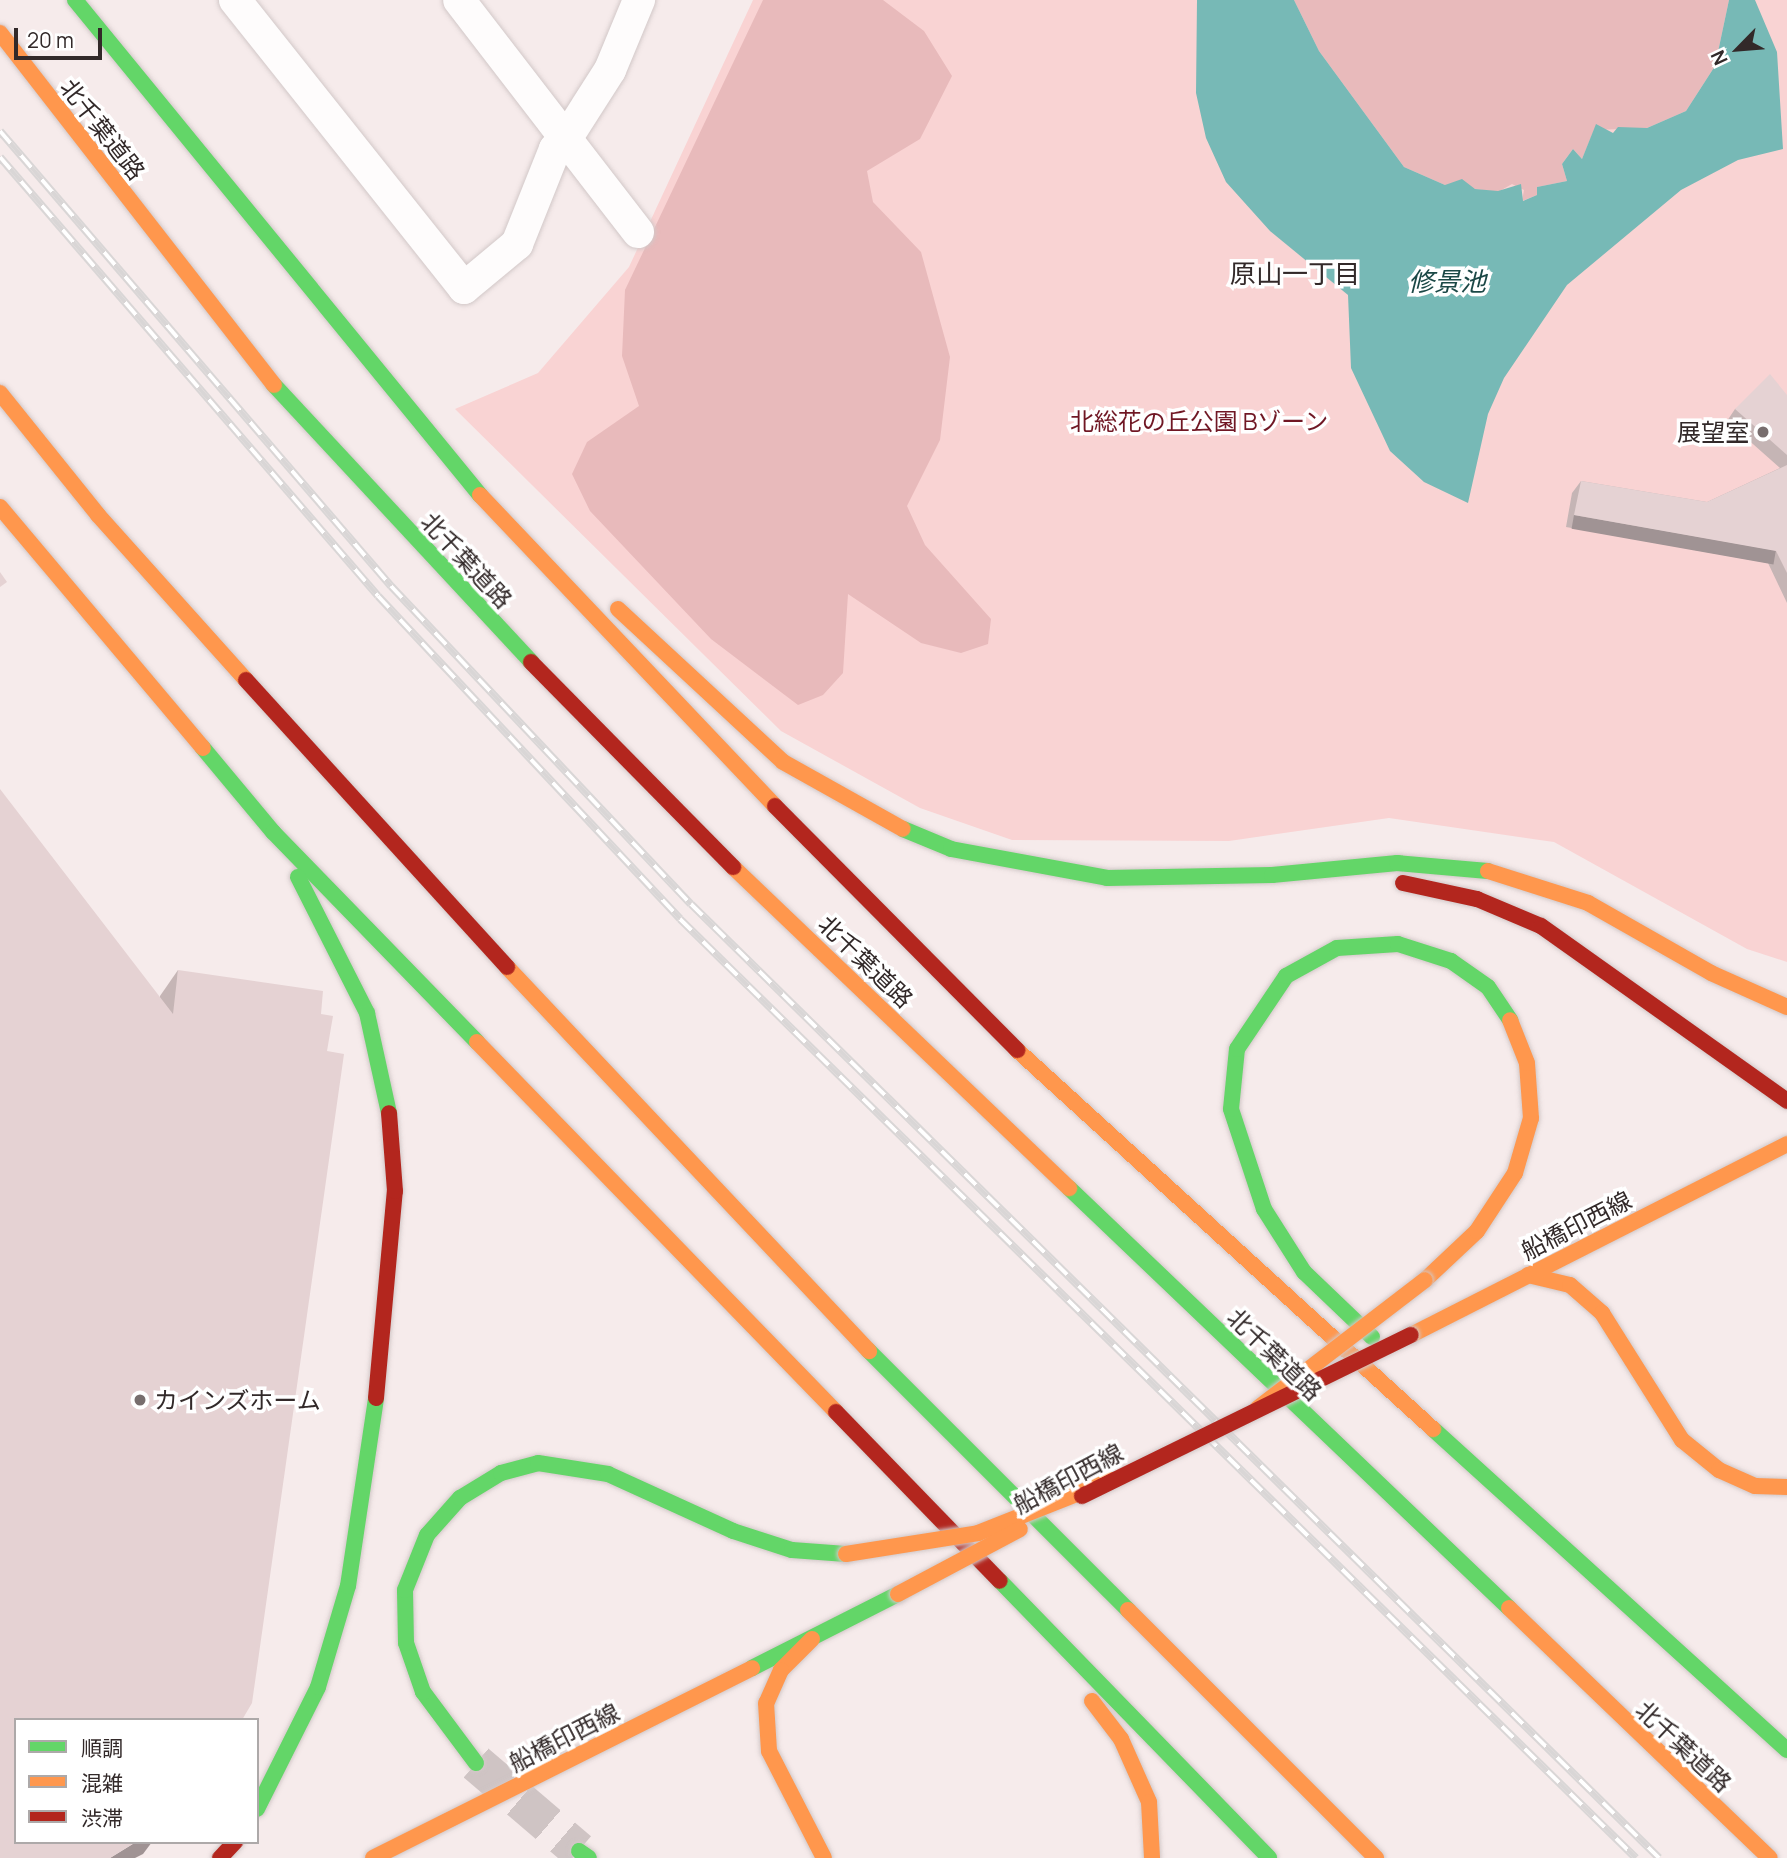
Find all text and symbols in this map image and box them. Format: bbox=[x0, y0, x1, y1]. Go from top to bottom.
scale bar bbox=[18, 14, 105, 58]
north arrow bbox=[1703, 14, 1773, 84]
text: 20 m bbox=[27, 26, 74, 54]
text: N bbox=[1704, 46, 1734, 70]
street label: 北千葉道路 bbox=[55, 73, 151, 185]
district label: 原山一丁目 bbox=[1230, 258, 1360, 290]
water label: 修景池 bbox=[1408, 266, 1486, 298]
park label: 北総花の丘公園 Bゾーン bbox=[1069, 407, 1329, 435]
place label: 展望室 bbox=[1677, 418, 1749, 446]
marker: 展望室 bbox=[1755, 424, 1771, 440]
street label: 北千葉道路 bbox=[416, 506, 518, 614]
street label: 北千葉道路 bbox=[813, 909, 919, 1013]
street label: 船橋印西線 bbox=[1516, 1185, 1636, 1265]
street label: 北千葉道路 bbox=[1222, 1302, 1328, 1406]
place label: カインズホーム bbox=[154, 1386, 322, 1414]
marker: カインズホーム bbox=[132, 1392, 148, 1408]
street label: 船橋印西線 bbox=[1008, 1437, 1128, 1519]
street label: 北千葉道路 bbox=[1630, 1695, 1738, 1797]
street label: 船橋印西線 bbox=[504, 1697, 624, 1777]
legend bbox=[14, 1718, 259, 1844]
text: 順調 bbox=[81, 1734, 123, 1762]
text: 混雑 bbox=[81, 1769, 123, 1797]
text: 渋滞 bbox=[81, 1804, 123, 1832]

